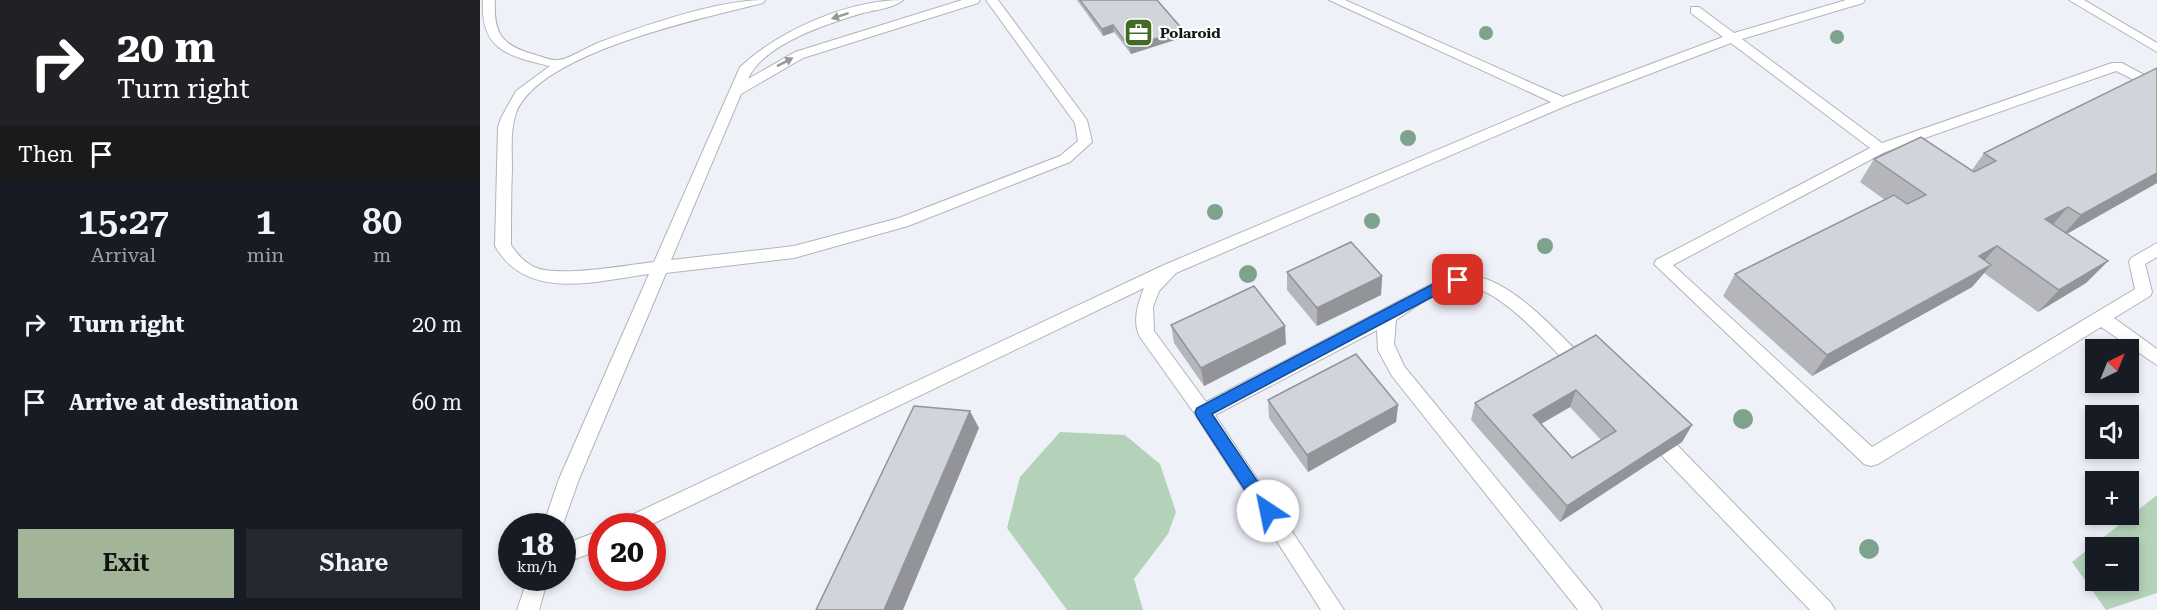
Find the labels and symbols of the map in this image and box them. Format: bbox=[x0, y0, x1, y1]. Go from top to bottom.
one-way arrow bbox=[831, 12, 849, 21]
office icon: Polaroid bbox=[1123, 17, 1155, 49]
place label: Polaroid bbox=[1160, 25, 1221, 41]
one-way arrow bbox=[776, 57, 794, 67]
pin bbox=[1432, 254, 1483, 305]
north arrow bbox=[2085, 339, 2139, 393]
position arrow bbox=[1236, 479, 1300, 543]
speed limit sign: 20 bbox=[588, 513, 666, 591]

